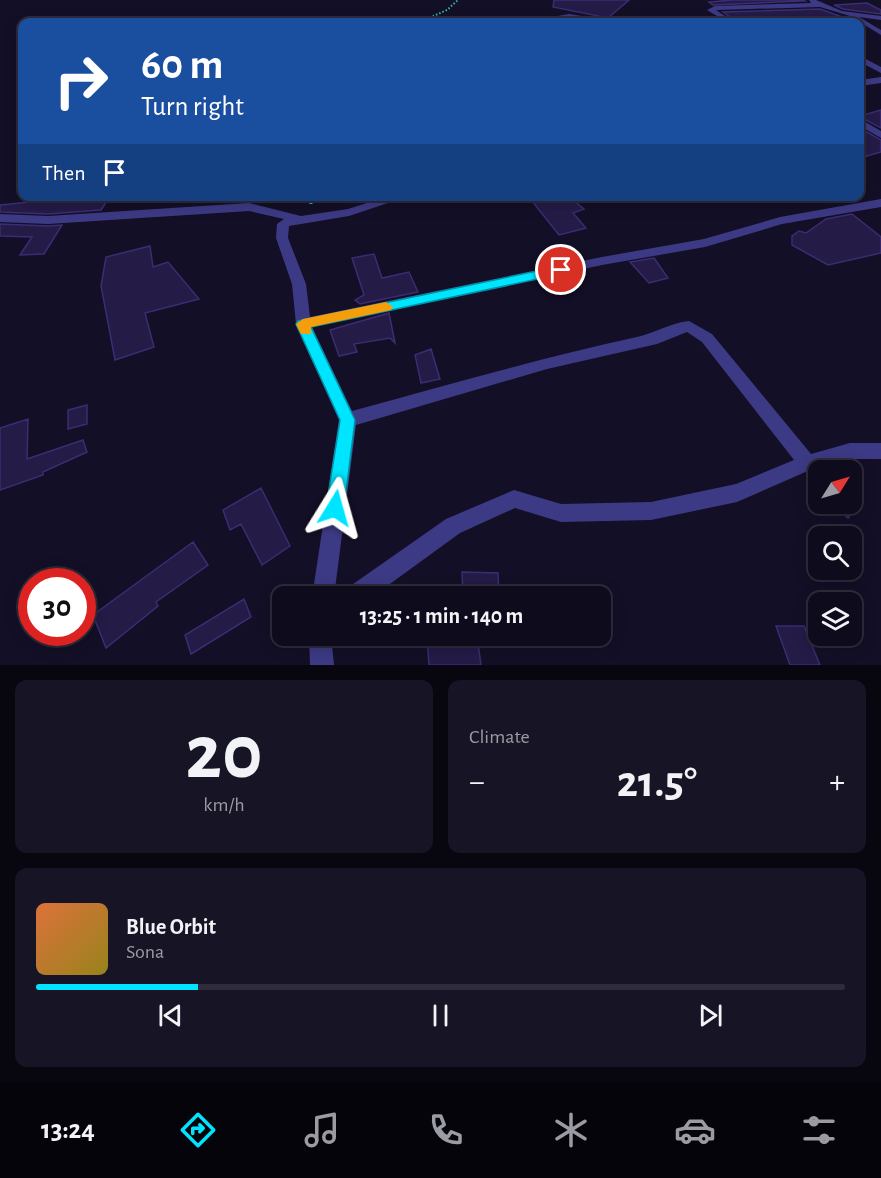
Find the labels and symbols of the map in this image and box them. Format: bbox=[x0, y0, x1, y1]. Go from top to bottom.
pin bbox=[535, 244, 586, 295]
north arrow bbox=[808, 460, 862, 514]
position arrow bbox=[303, 476, 367, 540]
speed limit sign: 30 bbox=[18, 568, 96, 646]

